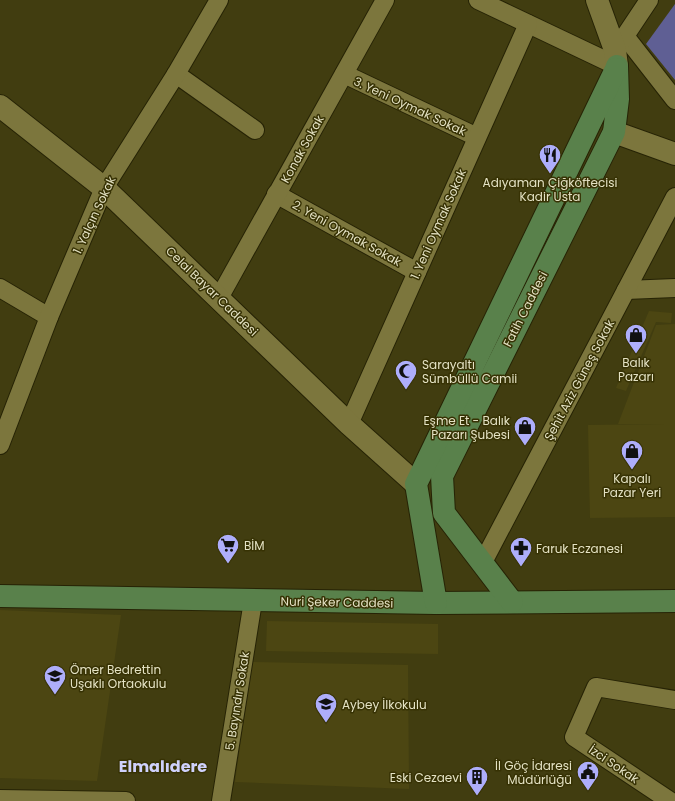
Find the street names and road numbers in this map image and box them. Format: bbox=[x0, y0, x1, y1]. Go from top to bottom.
street label: 3. Yeni Oymak Sokak bbox=[351, 72, 470, 140]
street label: Konak Sokak bbox=[276, 111, 328, 186]
street label: 1. Yeni Oymak Sokak bbox=[406, 165, 470, 282]
street label: 1. Yalçın Sokak bbox=[69, 173, 120, 257]
street label: 2. Yeni Oymak Sokak bbox=[289, 196, 405, 270]
street label: Celal Bayar Caddesi bbox=[162, 242, 262, 340]
street label: Fatih Caddesi bbox=[499, 268, 551, 350]
street label: Şehit Aziz Güneş Sokak bbox=[540, 316, 618, 443]
street label: Nuri Şeker Caddesi bbox=[280, 593, 394, 611]
street label: 5. Bayındır Sokak bbox=[221, 649, 253, 752]
street label: İzci Sokak bbox=[586, 741, 643, 787]

